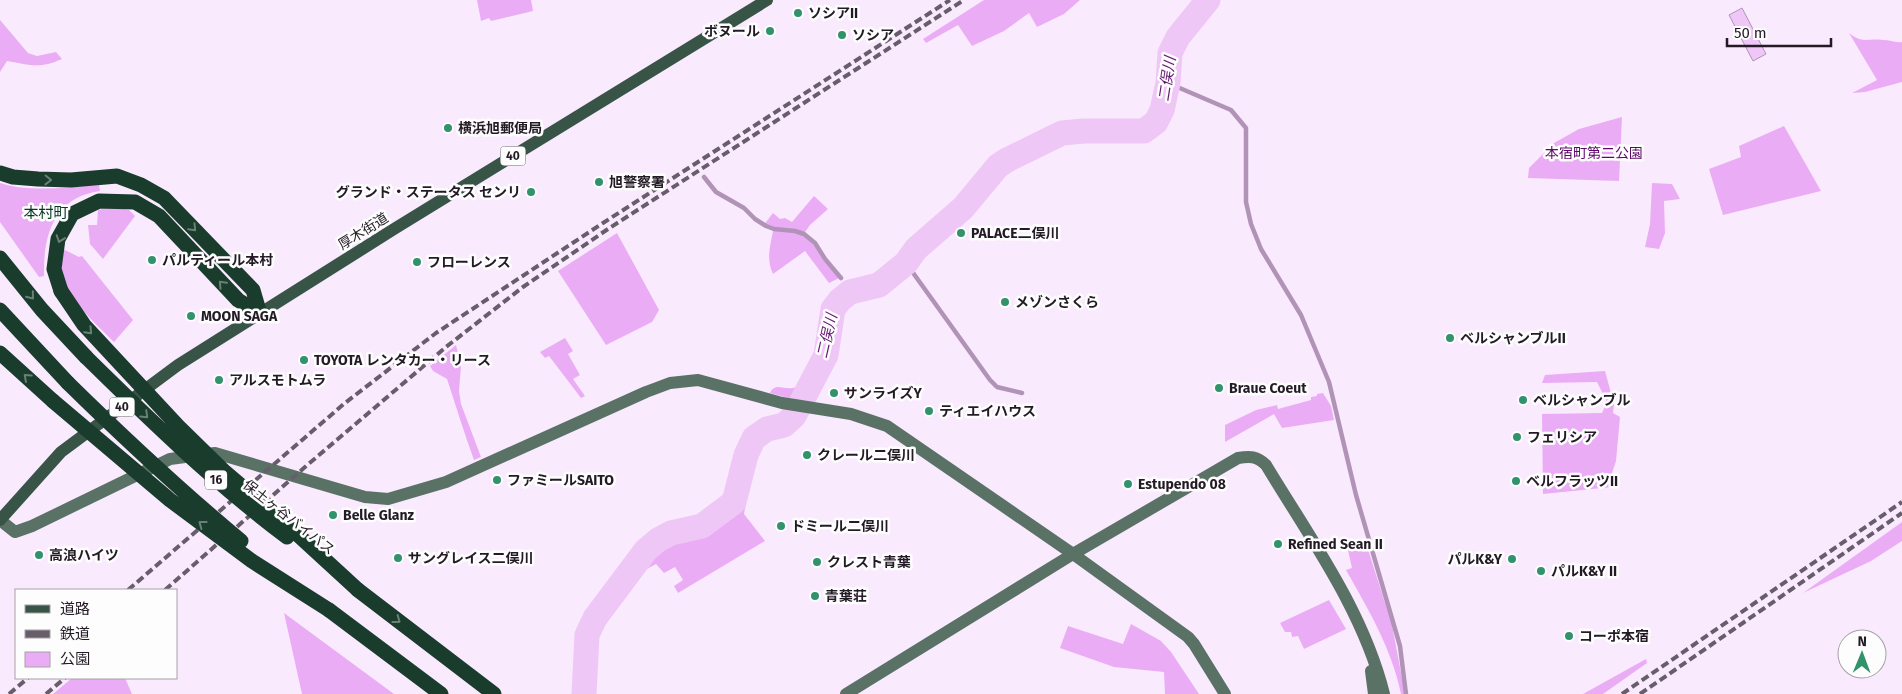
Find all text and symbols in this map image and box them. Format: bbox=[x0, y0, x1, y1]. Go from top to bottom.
place label: ソシアII bbox=[808, 5, 858, 22]
marker: ソシアII bbox=[792, 7, 804, 19]
scale bar bbox=[1727, 15, 1831, 47]
place label: ボヌール bbox=[704, 23, 760, 40]
text: 50 m bbox=[1734, 24, 1767, 42]
marker: ボヌール bbox=[764, 25, 776, 37]
place label: ソシア bbox=[852, 27, 894, 44]
marker: ソシア bbox=[836, 29, 848, 41]
water label: 二俣川 bbox=[1155, 53, 1180, 103]
place label: 横浜旭郵便局 bbox=[458, 120, 542, 137]
marker: 横浜旭郵便局 bbox=[442, 122, 454, 134]
park label: 本宿町第二公園 bbox=[1545, 145, 1643, 162]
road number: 40 bbox=[500, 146, 526, 166]
one-way arrow bbox=[44, 174, 52, 185]
place label: 旭警察署 bbox=[609, 174, 665, 191]
marker: 旭警察署 bbox=[593, 176, 605, 188]
place label: グランド・ステータス センリ bbox=[336, 184, 521, 201]
marker: グランド・ステータス センリ bbox=[525, 186, 537, 198]
district label: 本村町 bbox=[23, 204, 69, 222]
street label: 厚木街道 bbox=[335, 209, 392, 253]
one-way arrow bbox=[187, 222, 196, 231]
place label: PALACE二俣川 bbox=[971, 225, 1060, 242]
marker: PALACE二俣川 bbox=[955, 227, 967, 239]
one-way arrow bbox=[56, 234, 66, 243]
place label: パルティール本村 bbox=[162, 252, 273, 269]
marker: パルティール本村 bbox=[146, 254, 158, 266]
place label: フローレンス bbox=[427, 254, 511, 271]
marker: フローレンス bbox=[411, 256, 423, 268]
one-way arrow bbox=[219, 280, 228, 289]
one-way arrow bbox=[25, 290, 33, 299]
place label: メゾンさくら bbox=[1015, 294, 1099, 311]
marker: メゾンさくら bbox=[999, 296, 1011, 308]
place label: MOON SAGA bbox=[201, 308, 278, 325]
marker: MOON SAGA bbox=[185, 310, 197, 322]
water label: 二俣川 bbox=[813, 310, 841, 360]
one-way arrow bbox=[83, 325, 92, 334]
place label: ベルシャンブルII bbox=[1460, 330, 1566, 347]
marker: ベルシャンブルII bbox=[1444, 332, 1456, 344]
place label: TOYOTA レンタカー・リース bbox=[314, 352, 491, 369]
marker: TOYOTA レンタカー・リース bbox=[298, 354, 310, 366]
place label: アルスモトムラ bbox=[229, 372, 326, 389]
one-way arrow bbox=[23, 374, 32, 383]
marker: アルスモトムラ bbox=[213, 374, 225, 386]
place label: Braue Coeut bbox=[1229, 380, 1307, 397]
marker: Braue Coeut bbox=[1213, 382, 1225, 394]
place label: サンライズY bbox=[844, 385, 923, 402]
marker: サンライズY bbox=[828, 387, 840, 399]
place label: ベルシャンブル bbox=[1533, 392, 1631, 409]
marker: ベルシャンブル bbox=[1517, 394, 1529, 406]
road number: 40 bbox=[110, 398, 134, 417]
place label: ティエイハウス bbox=[939, 403, 1036, 420]
marker: ティエイハウス bbox=[923, 405, 935, 417]
one-way arrow bbox=[140, 409, 149, 418]
place label: フェリシア bbox=[1527, 429, 1597, 446]
marker: フェリシア bbox=[1511, 431, 1523, 443]
place label: クレール二俣川 bbox=[817, 447, 915, 464]
marker: クレール二俣川 bbox=[801, 449, 813, 461]
road number: 16 bbox=[205, 470, 227, 490]
place label: ファミールSAITO bbox=[507, 472, 614, 489]
place label: ベルフラッツII bbox=[1526, 473, 1618, 490]
marker: ファミールSAITO bbox=[491, 474, 503, 486]
marker: ベルフラッツII bbox=[1510, 475, 1522, 487]
street label: 保土ヶ谷バイパス bbox=[239, 476, 338, 558]
place label: Estupendo 08 bbox=[1138, 476, 1226, 493]
marker: Estupendo 08 bbox=[1122, 478, 1134, 490]
place label: Belle Glanz bbox=[343, 507, 415, 524]
marker: Belle Glanz bbox=[327, 509, 339, 521]
place label: ドミール二俣川 bbox=[791, 518, 889, 535]
marker: ドミール二俣川 bbox=[775, 520, 787, 532]
one-way arrow bbox=[199, 521, 208, 529]
place label: Refined Sean II bbox=[1288, 536, 1383, 553]
marker: Refined Sean II bbox=[1272, 538, 1284, 550]
place label: 高浪ハイツ bbox=[49, 547, 119, 564]
marker: 高浪ハイツ bbox=[33, 549, 45, 561]
place label: サングレイス二俣川 bbox=[408, 550, 534, 567]
place label: パルK&Y bbox=[1447, 551, 1503, 568]
marker: サングレイス二俣川 bbox=[392, 552, 404, 564]
marker: パルK&Y bbox=[1506, 553, 1518, 565]
place label: クレスト青葉 bbox=[827, 554, 911, 571]
marker: クレスト青葉 bbox=[811, 556, 823, 568]
place label: パルK&Y II bbox=[1551, 563, 1617, 580]
marker: パルK&Y II bbox=[1535, 565, 1547, 577]
place label: 青葉荘 bbox=[825, 588, 867, 605]
legend bbox=[15, 589, 178, 679]
marker: 青葉荘 bbox=[809, 590, 821, 602]
text: 道路 bbox=[60, 600, 90, 618]
one-way arrow bbox=[391, 614, 401, 623]
text: 鉄道 bbox=[60, 625, 90, 643]
place label: コーポ本宿 bbox=[1579, 628, 1649, 645]
north arrow bbox=[1837, 629, 1887, 679]
marker: コーポ本宿 bbox=[1563, 630, 1575, 642]
text: N bbox=[1857, 633, 1867, 650]
text: 公園 bbox=[60, 650, 90, 668]

